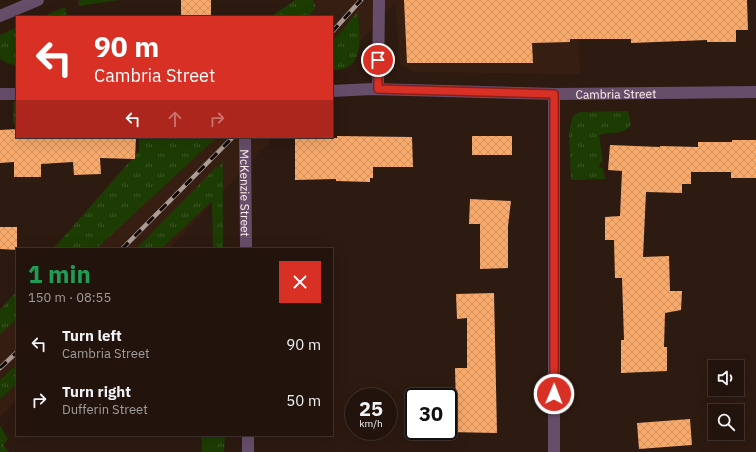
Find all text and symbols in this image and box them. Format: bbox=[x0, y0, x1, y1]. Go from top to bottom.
text: 90 m bbox=[94, 28, 159, 65]
icon: left bbox=[28, 32, 80, 84]
pin bbox=[361, 43, 395, 77]
icon: arrive bbox=[367, 49, 389, 71]
text: Cambria Street bbox=[94, 64, 215, 87]
street label: Cambria Street bbox=[575, 86, 656, 101]
icon: left bbox=[122, 108, 144, 130]
icon: ahead bbox=[164, 108, 186, 130]
icon: right bbox=[206, 108, 228, 130]
street label: McKenzie Street bbox=[238, 149, 253, 237]
text: 1 min bbox=[28, 258, 91, 290]
button: close bbox=[279, 261, 321, 303]
text: 150 m · 08:55 bbox=[28, 289, 111, 306]
text: Turn left bbox=[62, 326, 122, 345]
icon: left bbox=[28, 333, 50, 355]
text: 90 m bbox=[286, 335, 321, 354]
text: Cambria Street bbox=[62, 345, 150, 362]
map controls bbox=[708, 360, 744, 440]
button: sound bbox=[708, 360, 744, 396]
position arrow bbox=[533, 373, 575, 415]
text: Turn right bbox=[62, 382, 131, 401]
speed limit sign: 30 bbox=[405, 388, 457, 440]
icon: right bbox=[28, 389, 50, 411]
text: 50 m bbox=[286, 391, 321, 410]
text: 25 bbox=[359, 395, 383, 422]
text: Dufferin Street bbox=[62, 401, 148, 418]
button: search bbox=[708, 404, 744, 440]
text: km/h bbox=[359, 417, 383, 430]

